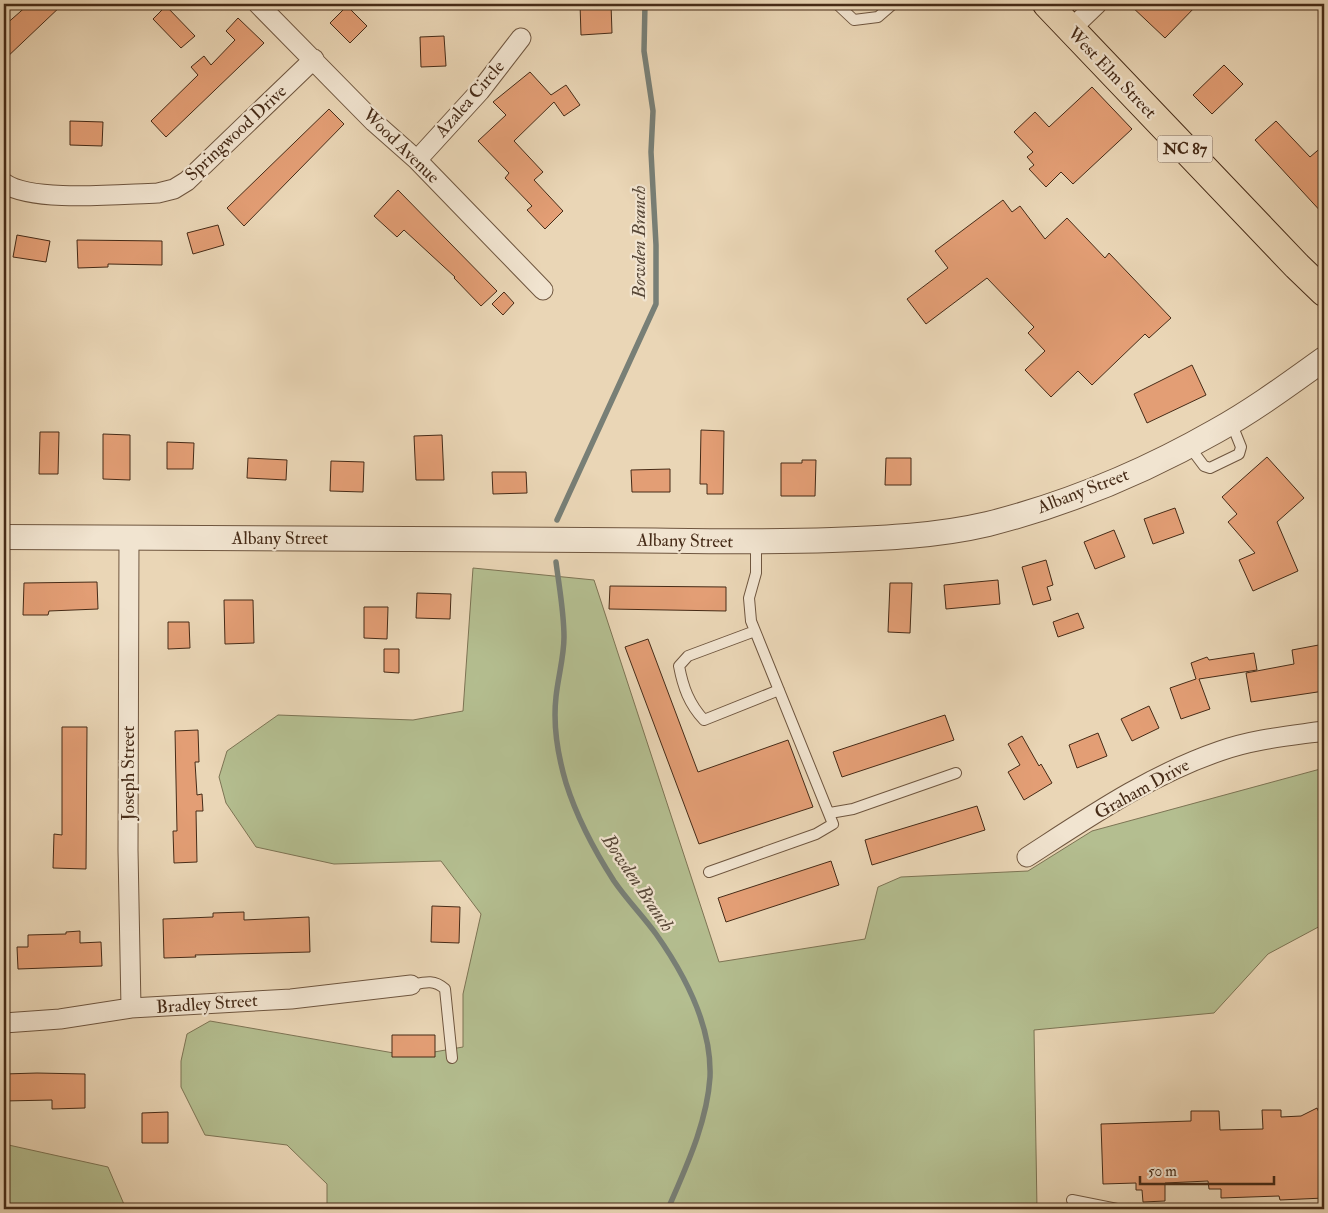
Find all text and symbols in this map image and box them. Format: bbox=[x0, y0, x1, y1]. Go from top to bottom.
street label: West Elm Street bbox=[1062, 22, 1162, 124]
street label: Azalea Circle bbox=[430, 55, 510, 143]
street label: Springwood Drive bbox=[180, 80, 292, 186]
street label: Wood Avenue bbox=[357, 103, 445, 189]
road number: NC 87 bbox=[1158, 136, 1212, 162]
water label: Bowden Branch bbox=[627, 186, 651, 299]
street label: Albany Street bbox=[1033, 463, 1132, 519]
street label: Albany Street bbox=[231, 527, 328, 550]
street label: Albany Street bbox=[636, 529, 734, 553]
street label: Joseph Street bbox=[117, 725, 140, 821]
street label: Graham Drive bbox=[1090, 753, 1194, 825]
water label: Bowden Branch bbox=[596, 829, 680, 936]
street label: Bradley Street bbox=[155, 989, 259, 1019]
scale bar bbox=[1140, 1153, 1274, 1185]
text: 50 m bbox=[1148, 1162, 1177, 1181]

